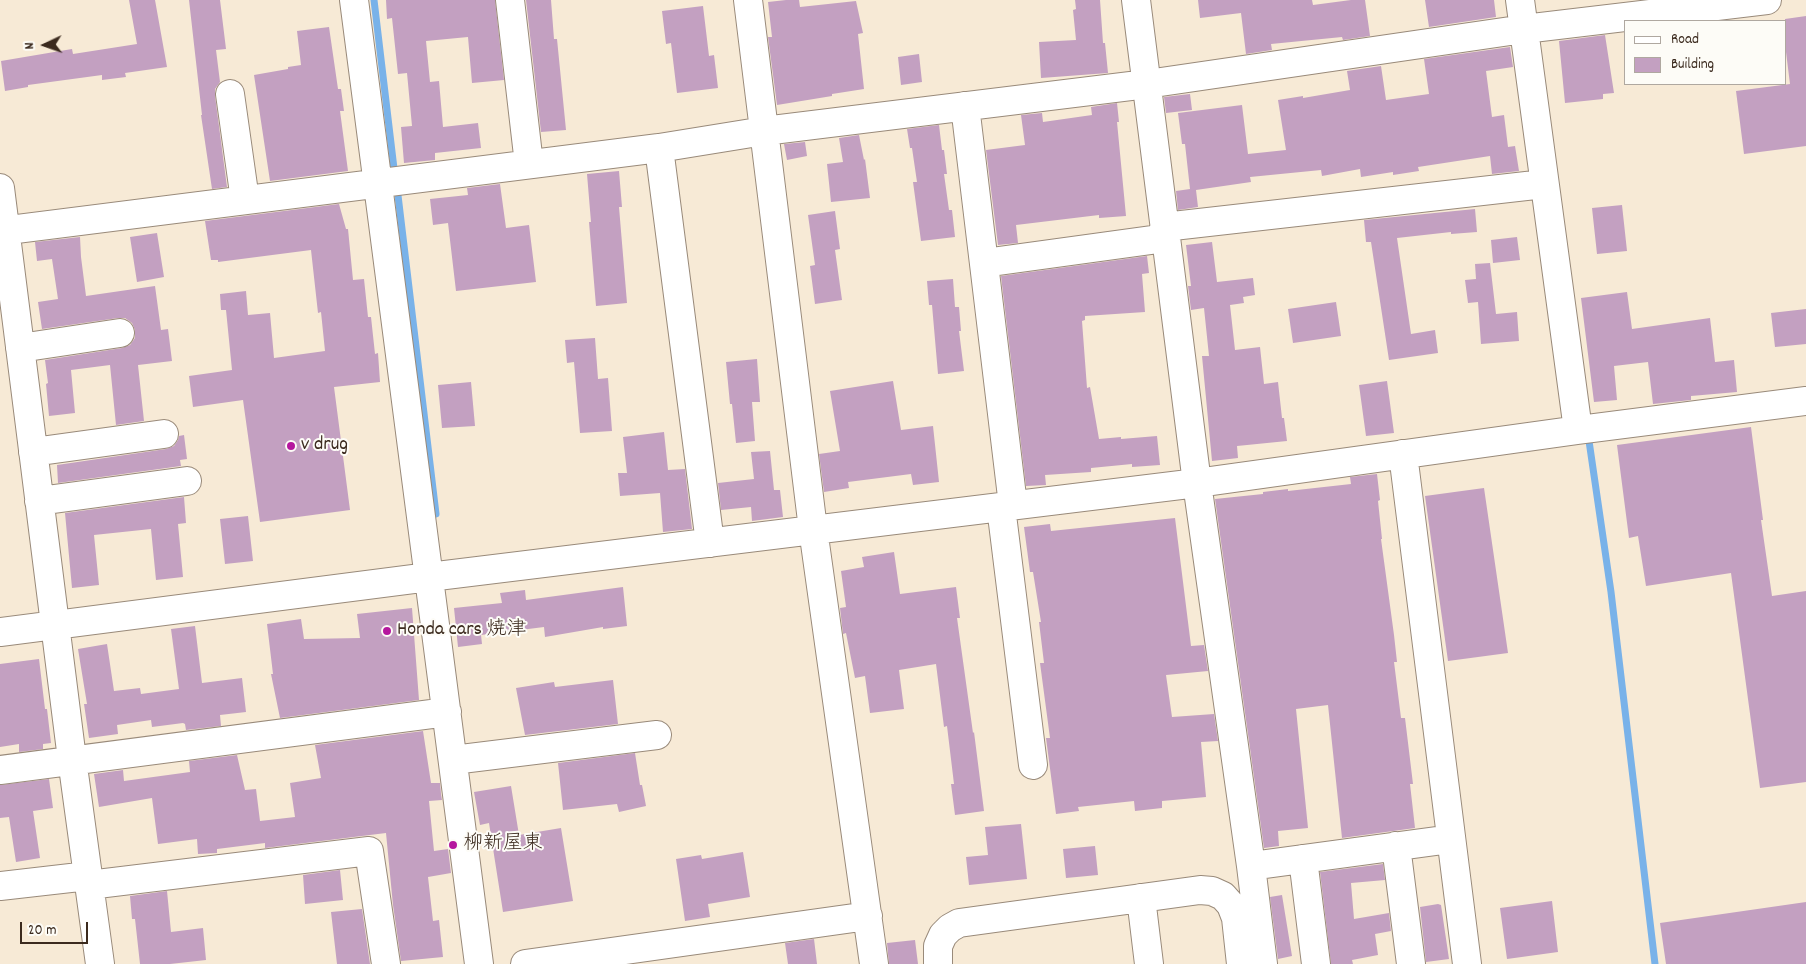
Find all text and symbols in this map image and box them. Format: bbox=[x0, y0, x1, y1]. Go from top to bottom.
north arrow bbox=[20, 20, 70, 70]
legend bbox=[1624, 20, 1786, 85]
text: Road bbox=[1671, 29, 1699, 51]
text: N bbox=[20, 42, 40, 50]
text: Building bbox=[1671, 54, 1714, 76]
place label: v drug bbox=[301, 434, 348, 458]
marker: v drug bbox=[285, 440, 297, 452]
place label: Honda cars 焼津 bbox=[397, 619, 527, 643]
marker: Honda cars 焼津 bbox=[381, 625, 393, 637]
place label: 柳新屋東 bbox=[463, 833, 543, 857]
marker: 柳新屋東 bbox=[447, 839, 459, 851]
scale bar bbox=[22, 912, 90, 944]
text: 20 m bbox=[28, 920, 56, 942]

